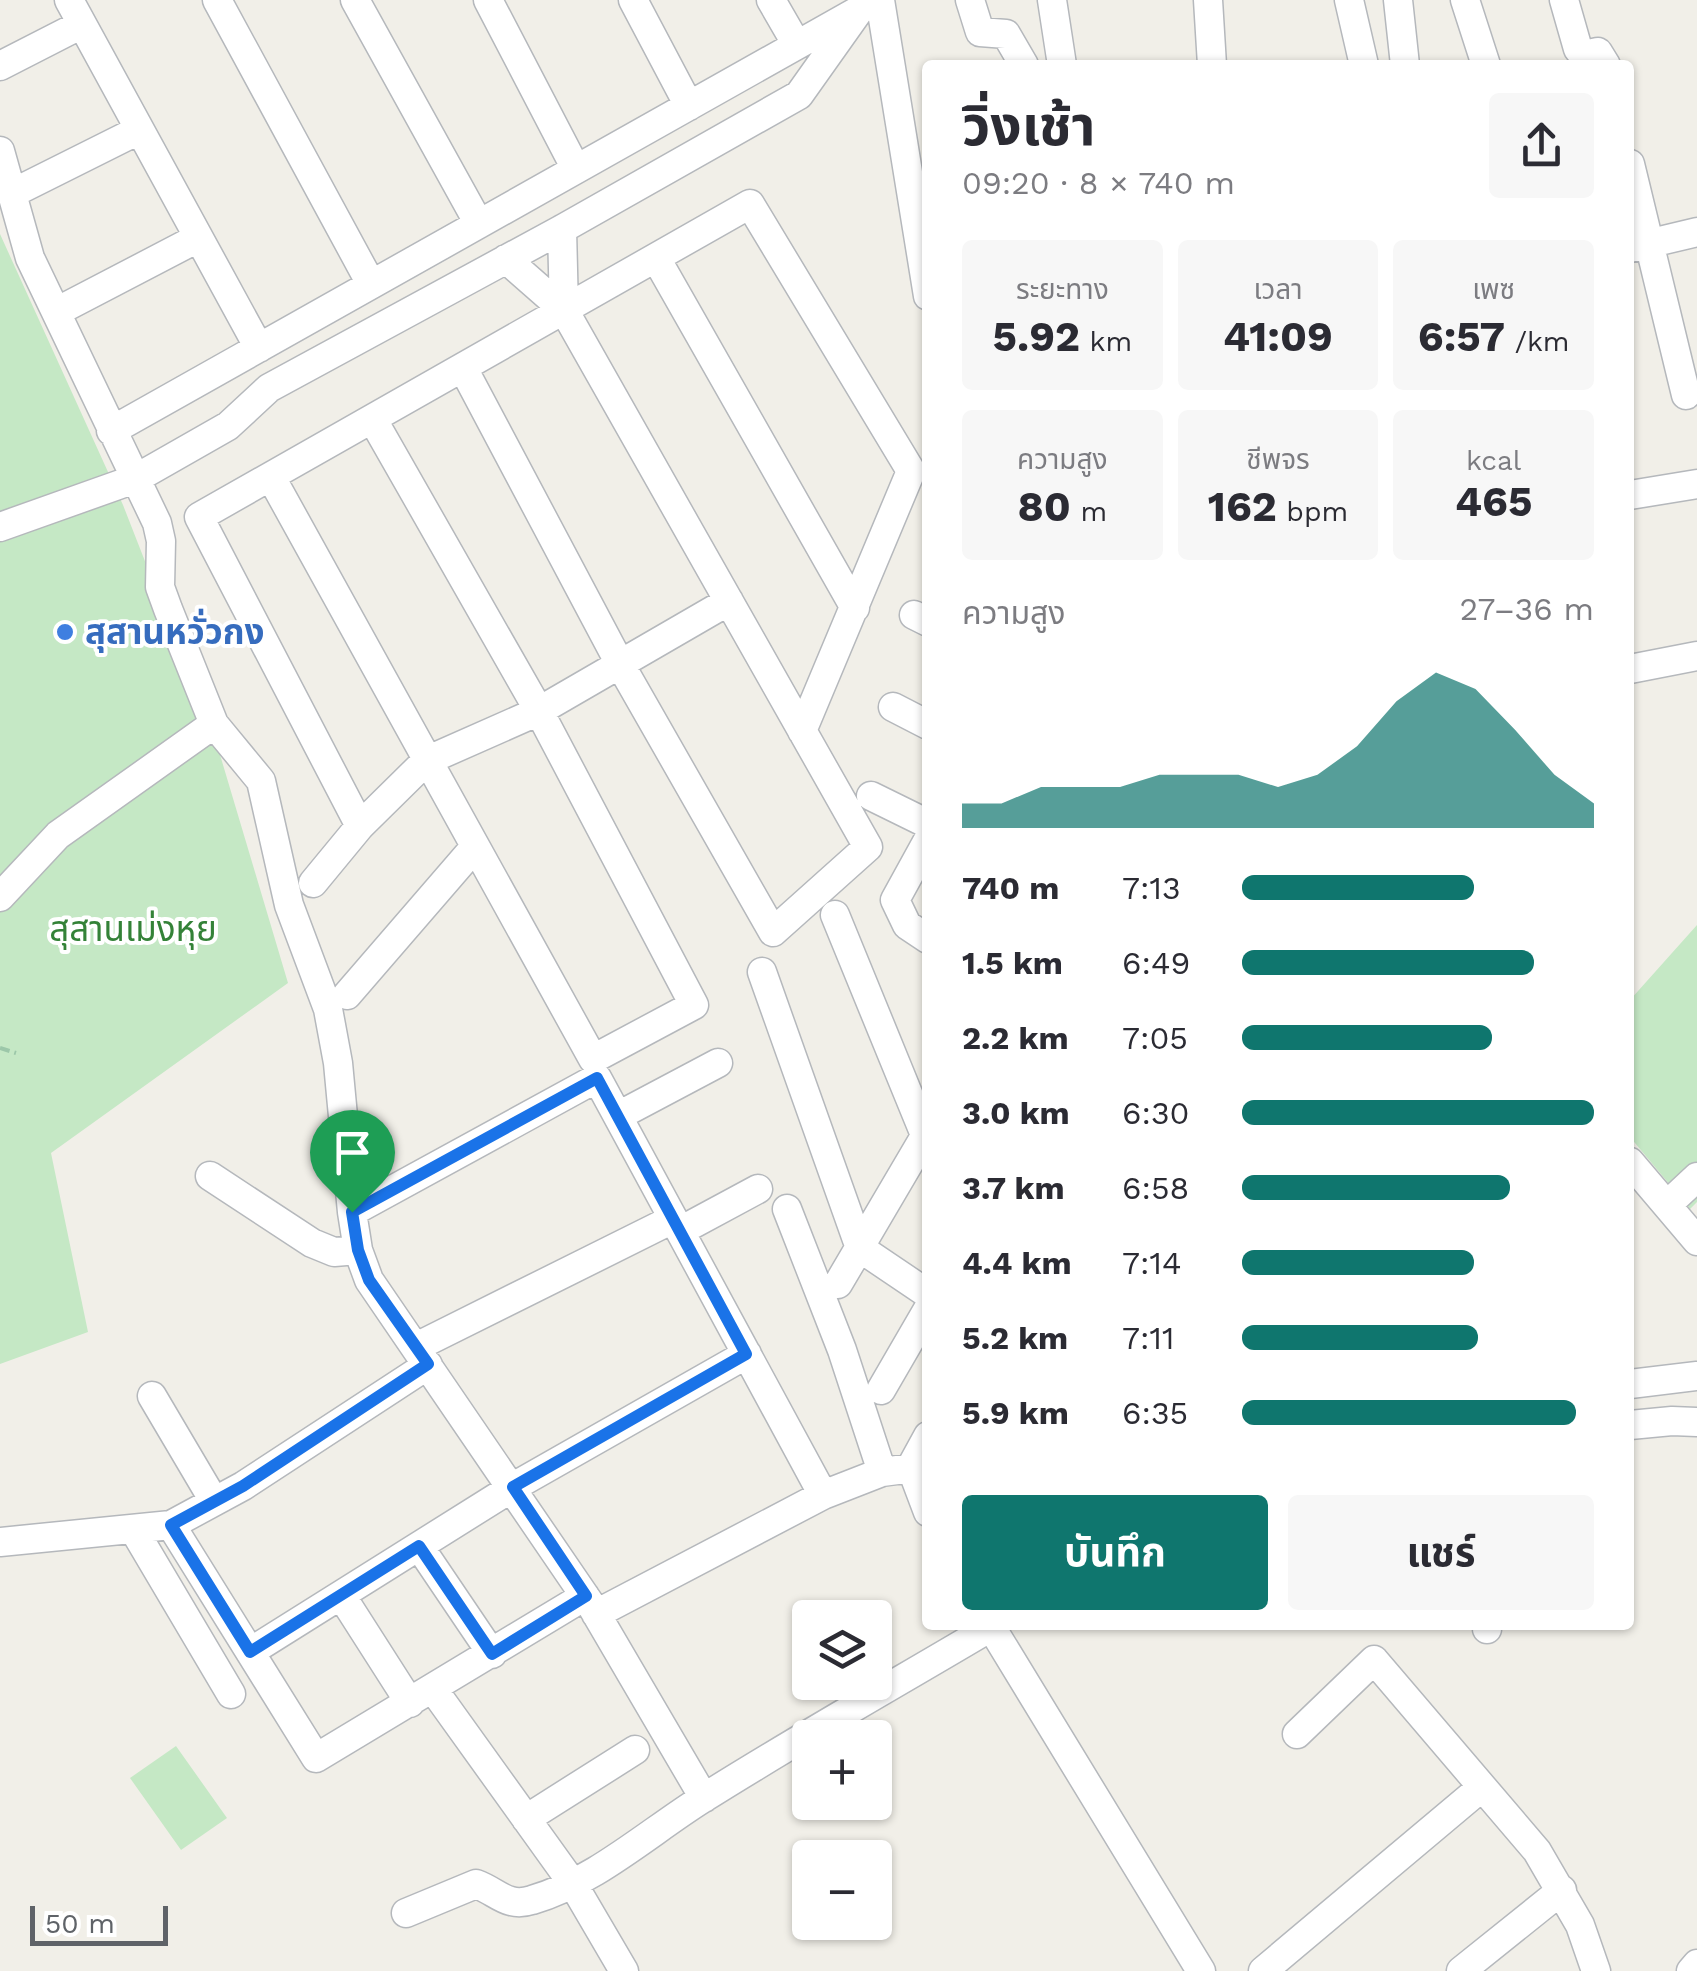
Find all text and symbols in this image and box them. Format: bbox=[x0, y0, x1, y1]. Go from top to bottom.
button: share bbox=[1489, 93, 1594, 198]
text: วิ่งเช้า bbox=[962, 94, 1096, 158]
text: 09:20 · 8 × 740 m bbox=[962, 164, 1235, 202]
text: ระยะทาง bbox=[1016, 273, 1109, 306]
text: เวลา bbox=[1253, 273, 1303, 306]
text: เพซ bbox=[1472, 273, 1515, 306]
text: 5.92 bbox=[992, 312, 1080, 361]
text: 41:09 bbox=[1223, 312, 1333, 361]
text: 6:57 bbox=[1418, 312, 1505, 361]
text: km bbox=[1080, 325, 1132, 358]
text: /km bbox=[1505, 325, 1570, 358]
text: ความสูง bbox=[1017, 443, 1108, 476]
text: ชีพจร bbox=[1246, 443, 1310, 476]
text: kcal bbox=[1466, 444, 1521, 477]
text: 465 bbox=[1455, 477, 1532, 526]
text: 80 bbox=[1018, 482, 1071, 531]
text: 162 bbox=[1208, 482, 1277, 531]
text: m bbox=[1071, 495, 1107, 528]
text: bpm bbox=[1277, 495, 1348, 528]
text: 27–36 m bbox=[1459, 590, 1594, 628]
text: ความสูง bbox=[962, 594, 1066, 632]
place label: สุสานหวั่วกง bbox=[85, 608, 265, 653]
marker: สุสานหวั่วกง bbox=[54, 621, 76, 643]
text: 740 m bbox=[962, 869, 1059, 907]
text: 7:13 bbox=[1122, 869, 1181, 907]
park label: สุสานเม่งหุย bbox=[49, 908, 217, 950]
text: 1.5 km bbox=[962, 944, 1063, 982]
text: 6:49 bbox=[1122, 944, 1190, 982]
text: 2.2 km bbox=[962, 1019, 1069, 1057]
text: 7:05 bbox=[1122, 1019, 1188, 1057]
text: 3.0 km bbox=[962, 1094, 1070, 1132]
text: 6:30 bbox=[1122, 1094, 1190, 1132]
pin bbox=[310, 1110, 395, 1213]
icon: arrive bbox=[325, 1125, 380, 1180]
text: 3.7 km bbox=[962, 1169, 1065, 1207]
text: 6:58 bbox=[1122, 1169, 1189, 1207]
text: 4.4 km bbox=[962, 1244, 1072, 1282]
text: 7:14 bbox=[1122, 1244, 1181, 1282]
text: 5.2 km bbox=[962, 1319, 1068, 1357]
text: 7:11 bbox=[1122, 1319, 1174, 1357]
text: 5.9 km bbox=[962, 1394, 1069, 1432]
text: 6:35 bbox=[1122, 1394, 1188, 1432]
button: บันทึก bbox=[962, 1495, 1268, 1610]
button: แชร์ bbox=[1288, 1495, 1594, 1610]
map controls bbox=[792, 1600, 892, 1940]
button: layers bbox=[792, 1600, 892, 1700]
button: + bbox=[792, 1720, 892, 1820]
button: − bbox=[792, 1840, 892, 1940]
scale bar bbox=[30, 1901, 168, 1946]
text: 50 m bbox=[45, 1907, 115, 1940]

